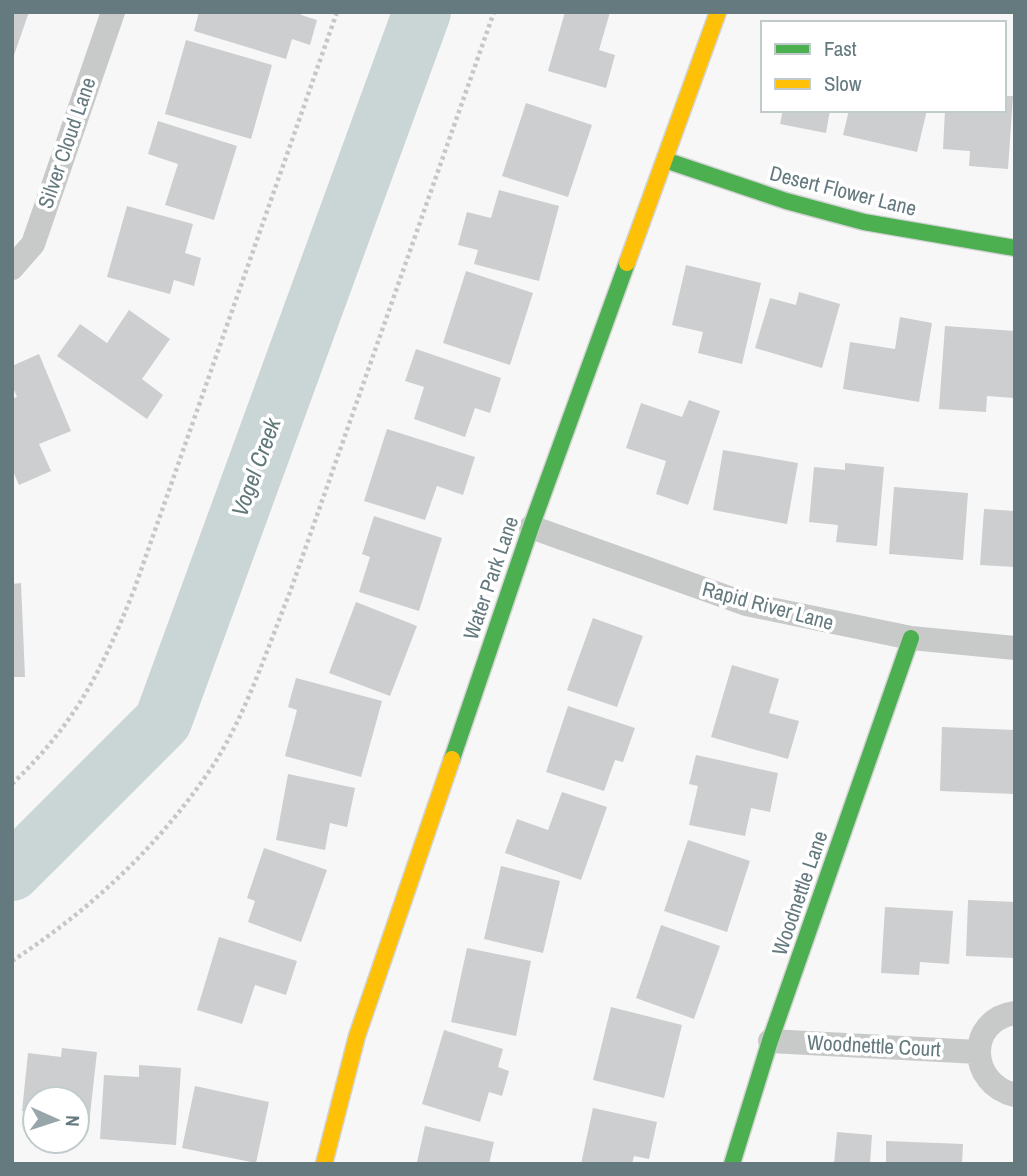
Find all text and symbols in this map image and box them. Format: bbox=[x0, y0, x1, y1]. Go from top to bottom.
legend bbox=[761, 21, 1006, 112]
text: Fast bbox=[824, 34, 857, 63]
text: Slow bbox=[824, 69, 862, 98]
street label: Silver Cloud Lane bbox=[31, 73, 103, 212]
street label: Desert Flower Lane bbox=[767, 158, 920, 223]
water label: Vogel Creek bbox=[223, 412, 288, 520]
street label: Water Park Lane bbox=[456, 512, 525, 643]
street label: Rapid River Lane bbox=[699, 574, 837, 637]
street label: Woodnettle Lane bbox=[765, 827, 834, 959]
street label: Woodnettle Court bbox=[806, 1028, 942, 1063]
north arrow bbox=[21, 1085, 91, 1155]
text: N bbox=[60, 1115, 86, 1127]

